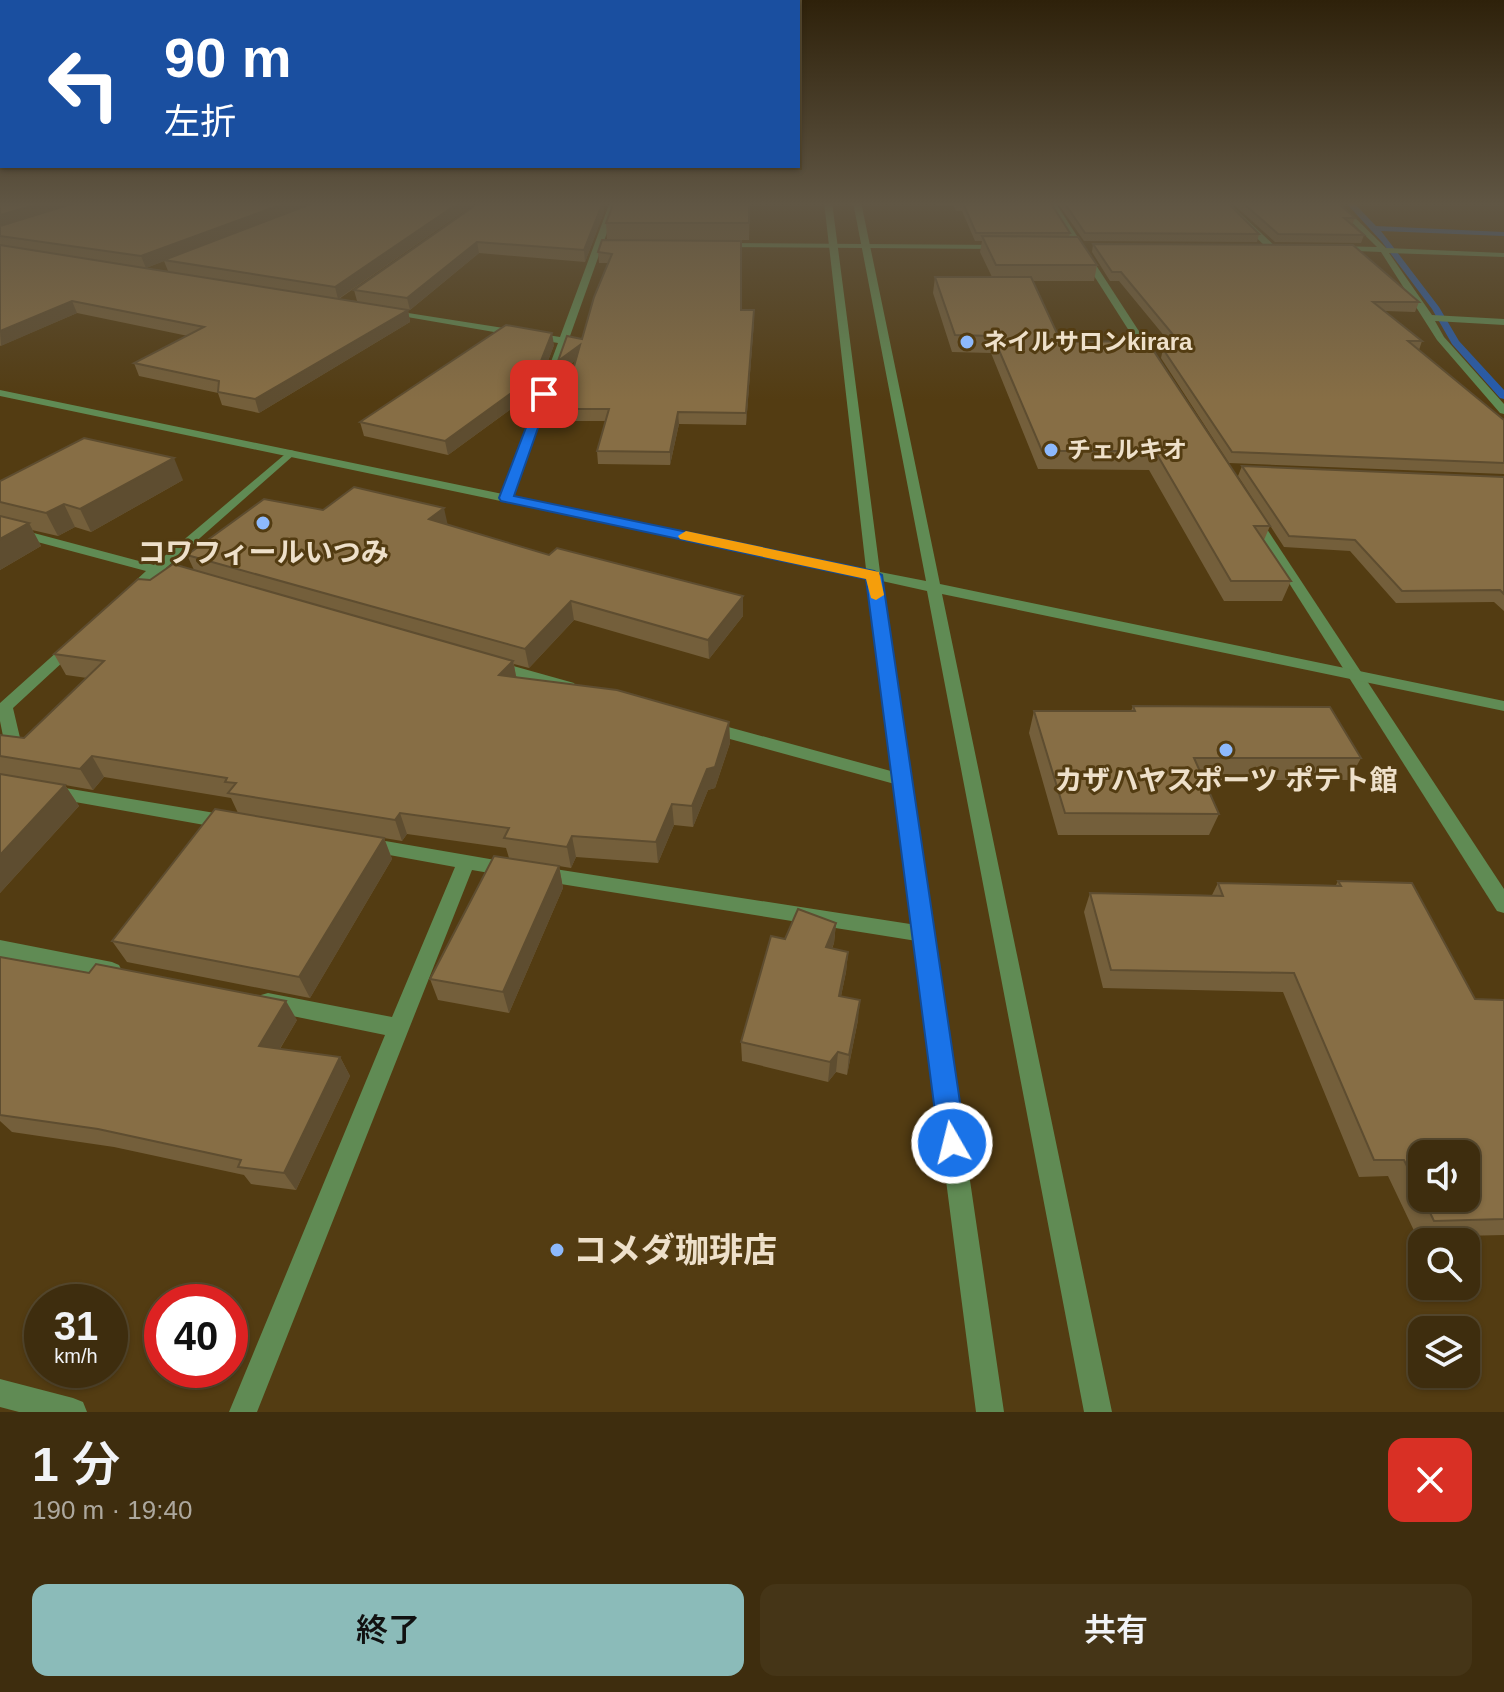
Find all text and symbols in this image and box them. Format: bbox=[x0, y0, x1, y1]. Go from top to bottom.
text: 90 m bbox=[164, 26, 292, 89]
icon: left bbox=[32, 32, 136, 136]
text: 左折 bbox=[164, 101, 236, 142]
place label: ネイルサロンkirara bbox=[983, 328, 1193, 355]
marker: ネイルサロンkirara bbox=[958, 333, 976, 351]
pin bbox=[510, 360, 578, 428]
icon: arrive bbox=[522, 372, 566, 416]
place label: チェルキオ bbox=[1067, 436, 1187, 463]
marker: チェルキオ bbox=[1042, 441, 1060, 459]
marker: コワフィールいつみ bbox=[254, 514, 272, 532]
place label: コワフィールいつみ bbox=[137, 537, 389, 568]
marker: カザハヤスポーツ ポテト館 bbox=[1217, 741, 1235, 759]
place label: カザハヤスポーツ ポテト館 bbox=[1054, 765, 1398, 796]
position arrow bbox=[910, 1101, 994, 1185]
map controls bbox=[1408, 1140, 1480, 1388]
button: sound bbox=[1408, 1140, 1480, 1212]
button: search bbox=[1408, 1228, 1480, 1300]
place label: コメダ珈琲店 bbox=[573, 1231, 777, 1269]
marker: コメダ珈琲店 bbox=[548, 1241, 566, 1259]
speed limit sign: 40 bbox=[144, 1284, 248, 1388]
text: 31 bbox=[54, 1304, 98, 1348]
button: layers bbox=[1408, 1316, 1480, 1388]
text: km/h bbox=[54, 1345, 98, 1367]
text: 1 分 bbox=[32, 1438, 120, 1491]
button: close bbox=[1388, 1438, 1472, 1522]
text: 190 m · 19:40 bbox=[32, 1495, 192, 1525]
button: 終了 bbox=[32, 1584, 744, 1676]
button: 共有 bbox=[760, 1584, 1472, 1676]

